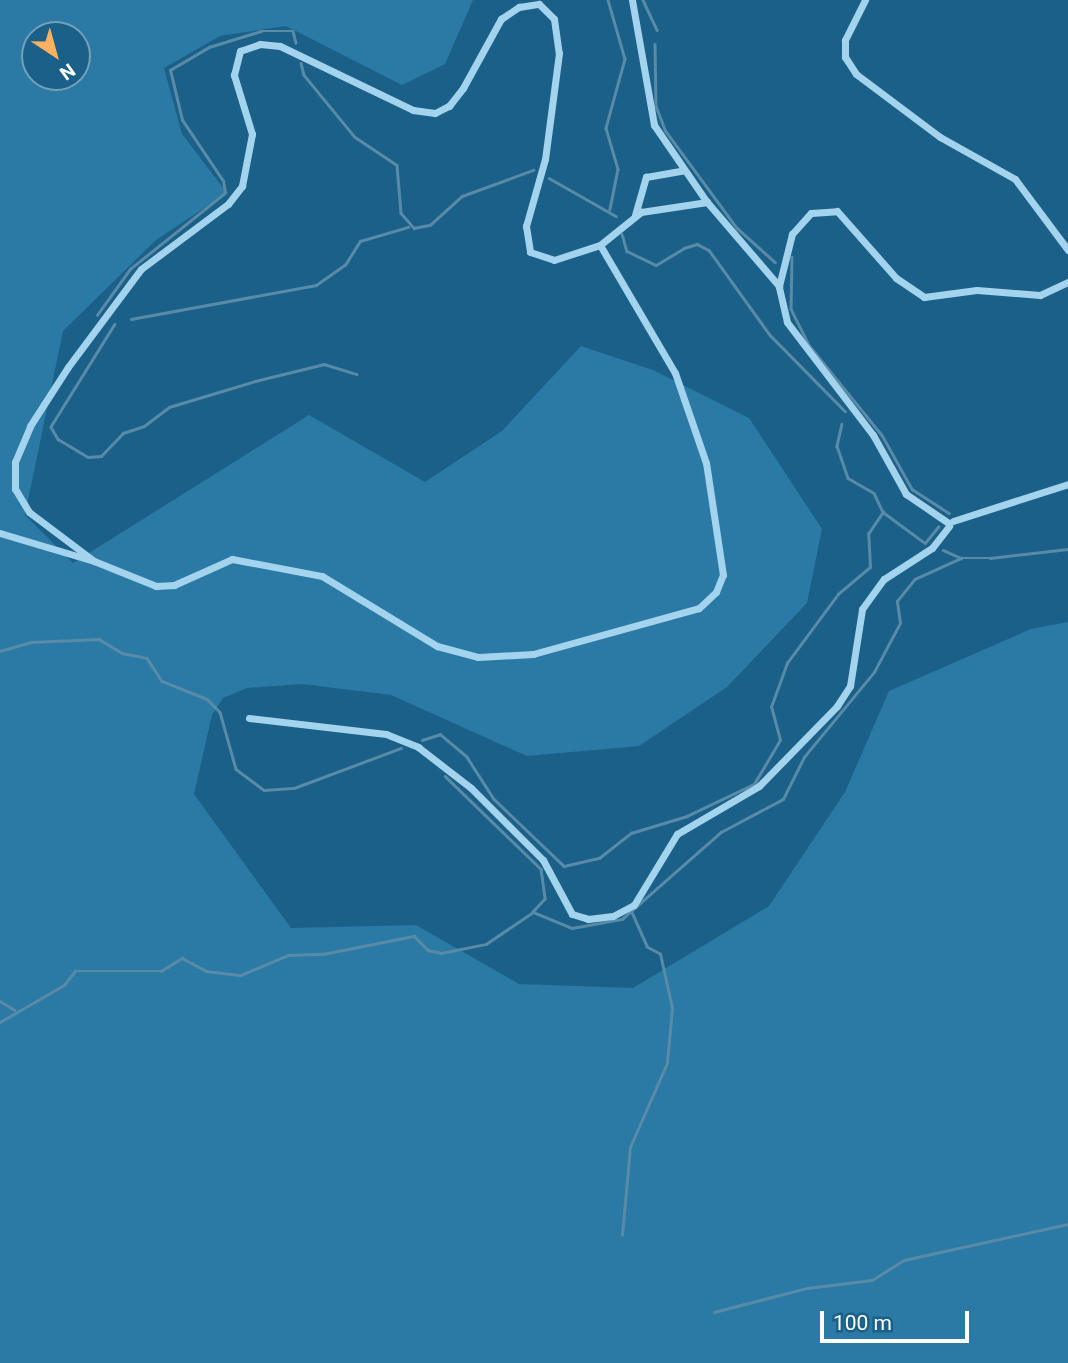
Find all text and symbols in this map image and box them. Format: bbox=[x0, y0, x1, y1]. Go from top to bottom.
north arrow bbox=[21, 21, 91, 91]
text: N bbox=[55, 59, 80, 85]
scale bar bbox=[823, 1296, 972, 1340]
text: 100 m bbox=[833, 1311, 892, 1335]

